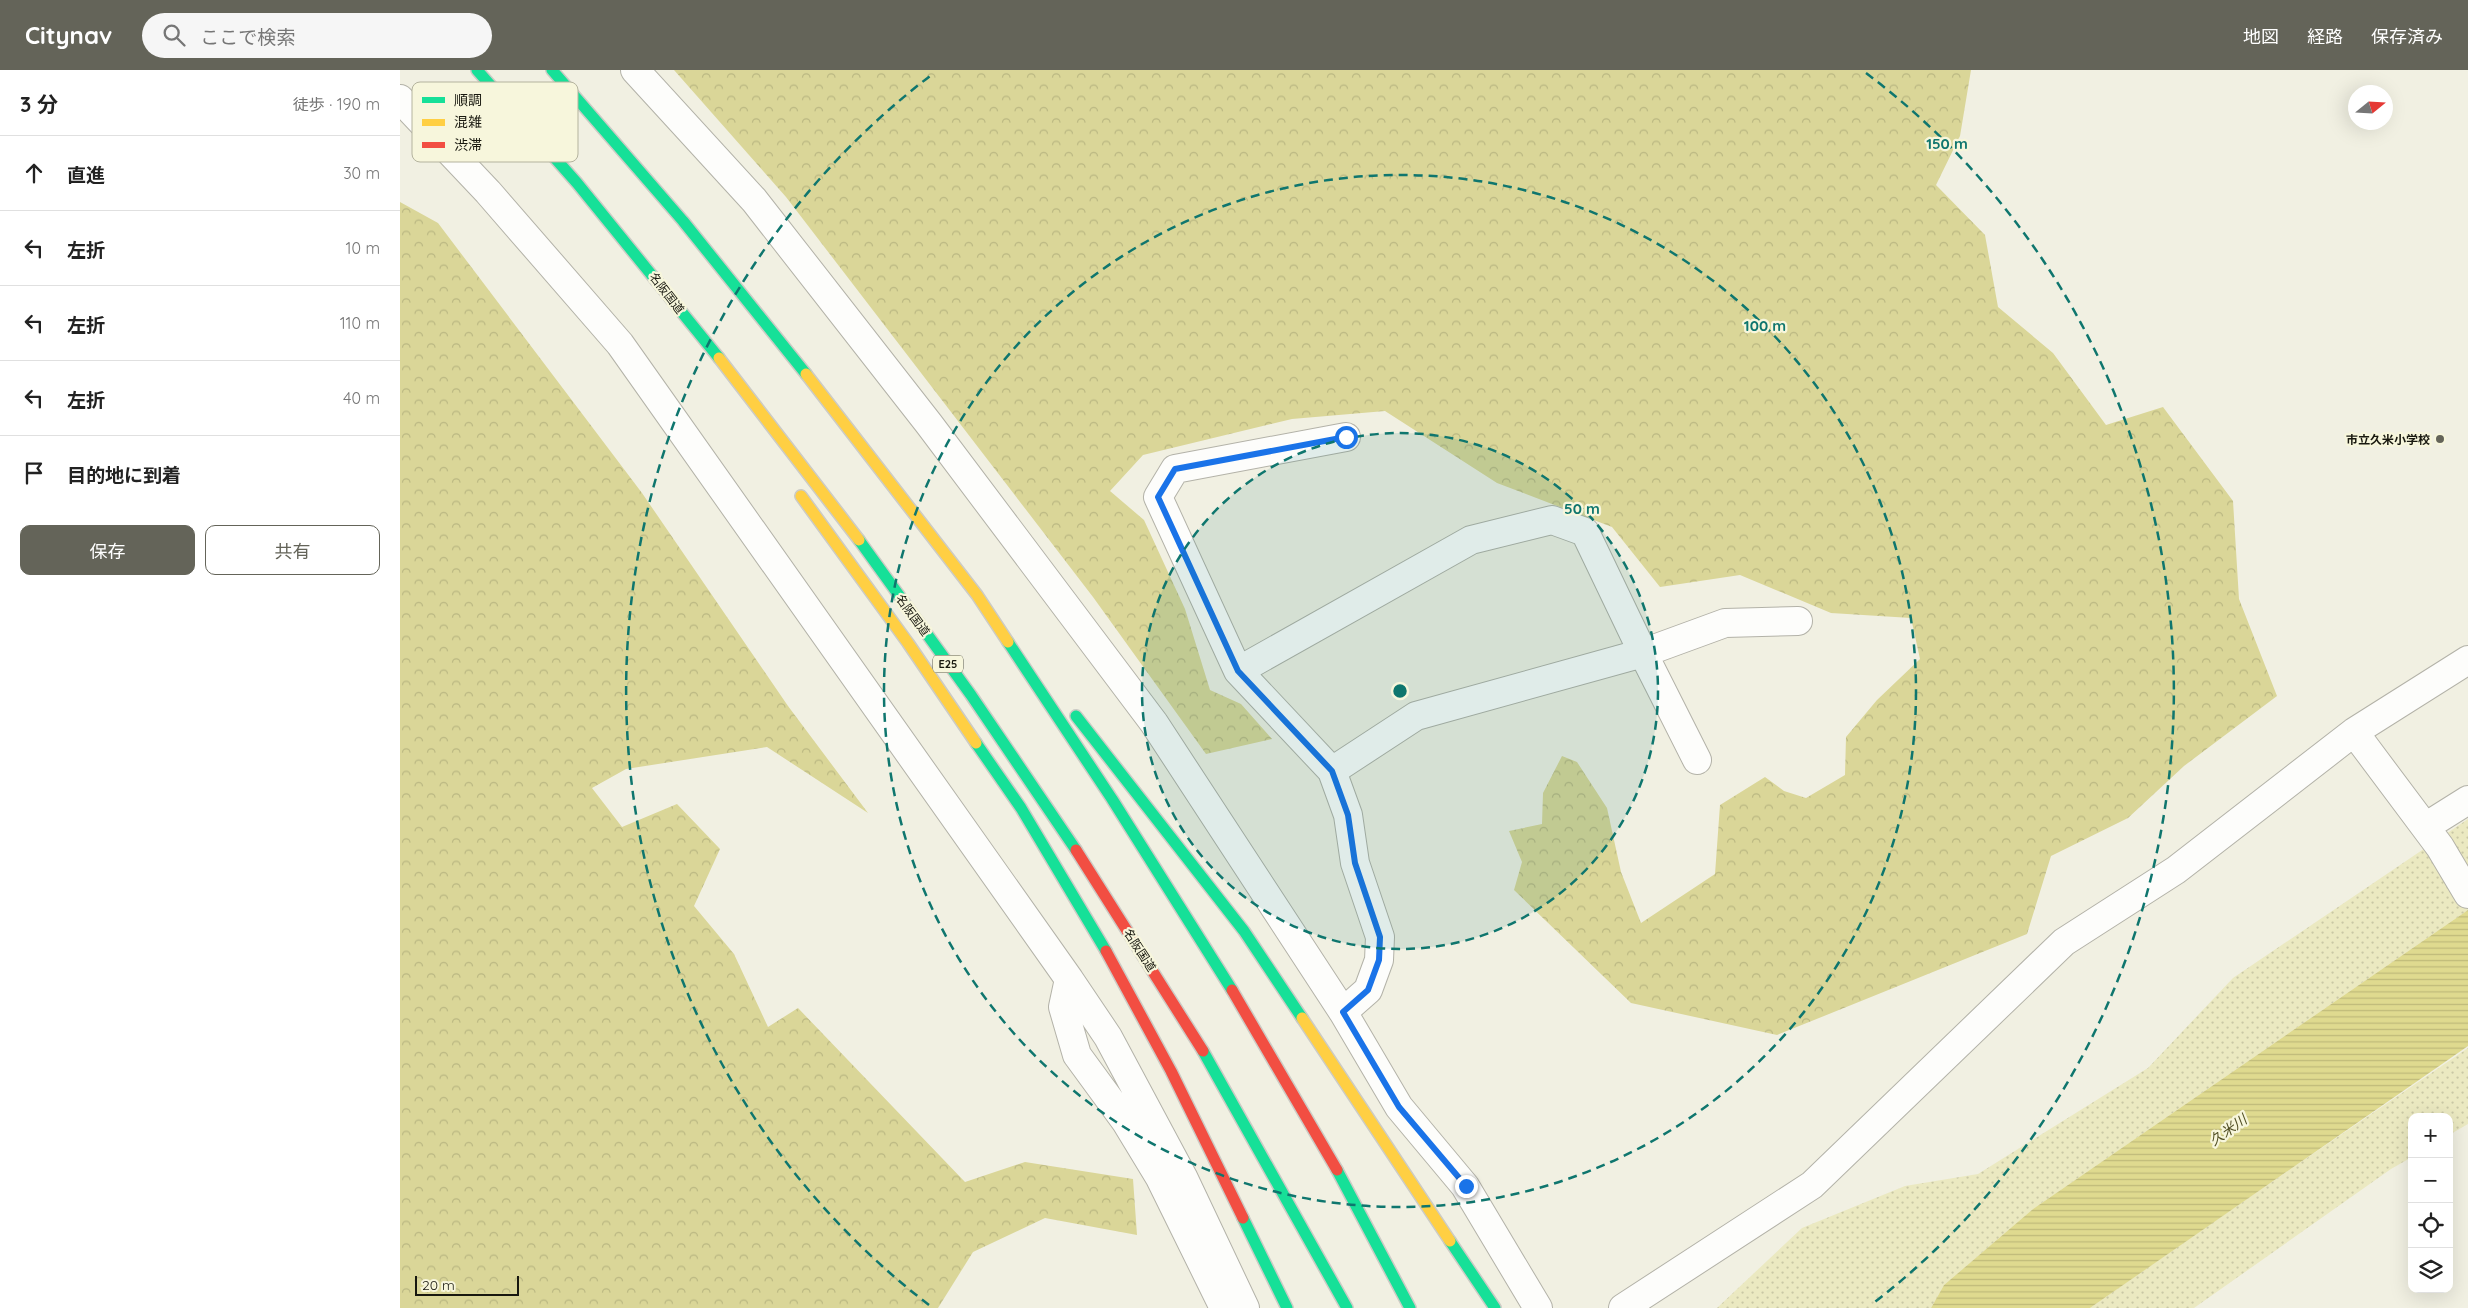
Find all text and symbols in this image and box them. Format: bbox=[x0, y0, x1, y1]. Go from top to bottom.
search box bbox=[142, 13, 492, 58]
text: Citynav bbox=[25, 20, 112, 50]
icon: search bbox=[160, 21, 188, 49]
text: ここで検索 bbox=[200, 25, 295, 49]
text: 地図 bbox=[2243, 25, 2279, 48]
text: 経路 bbox=[2307, 25, 2343, 48]
text: 保存済み bbox=[2371, 25, 2443, 48]
legend bbox=[412, 82, 578, 162]
north arrow bbox=[2348, 85, 2393, 130]
text: 3 分 bbox=[20, 91, 58, 117]
text: 順調 bbox=[454, 91, 482, 109]
text: 徒歩 · 190 m bbox=[293, 94, 380, 114]
text: 混雑 bbox=[454, 113, 482, 131]
text: 150 m bbox=[1926, 134, 1968, 153]
text: 渋滞 bbox=[454, 136, 482, 154]
icon: ahead bbox=[20, 159, 48, 187]
text: 直進 bbox=[67, 163, 105, 187]
text: 30 m bbox=[343, 163, 380, 183]
icon: left bbox=[20, 234, 48, 262]
text: 左折 bbox=[67, 238, 105, 262]
text: 10 m bbox=[346, 238, 380, 258]
street label: 名阪国道 bbox=[646, 269, 688, 317]
icon: left bbox=[20, 309, 48, 337]
text: 左折 bbox=[67, 313, 105, 337]
text: 110 m bbox=[340, 313, 380, 333]
text: 100 m bbox=[1744, 316, 1786, 335]
icon: left bbox=[20, 384, 48, 412]
text: 左折 bbox=[67, 388, 105, 412]
text: 40 m bbox=[343, 388, 380, 408]
route start bbox=[1335, 426, 1358, 449]
place label: 市立久米小学校 bbox=[2346, 432, 2430, 447]
marker: 市立久米小学校 bbox=[2434, 433, 2446, 445]
icon: arrive bbox=[20, 459, 48, 487]
text: 目的地に到着 bbox=[67, 463, 181, 487]
text: 50 m bbox=[1564, 499, 1600, 518]
button: 保存 bbox=[20, 525, 195, 575]
button: 共有 bbox=[205, 525, 380, 575]
street label: 名阪国道 bbox=[893, 591, 933, 639]
road number: E25 bbox=[933, 656, 963, 672]
centre of rings bbox=[1391, 682, 1409, 700]
street label: 名阪国道 bbox=[1121, 926, 1159, 974]
water label: 久米川 bbox=[2206, 1109, 2252, 1149]
map controls bbox=[2408, 1113, 2453, 1293]
button: + bbox=[2408, 1113, 2453, 1158]
button: − bbox=[2408, 1158, 2453, 1203]
route end bbox=[1455, 1175, 1478, 1198]
button: locate bbox=[2408, 1203, 2453, 1248]
button: layers bbox=[2408, 1248, 2453, 1293]
scale bar bbox=[415, 1273, 519, 1296]
text: 20 m bbox=[422, 1276, 455, 1294]

